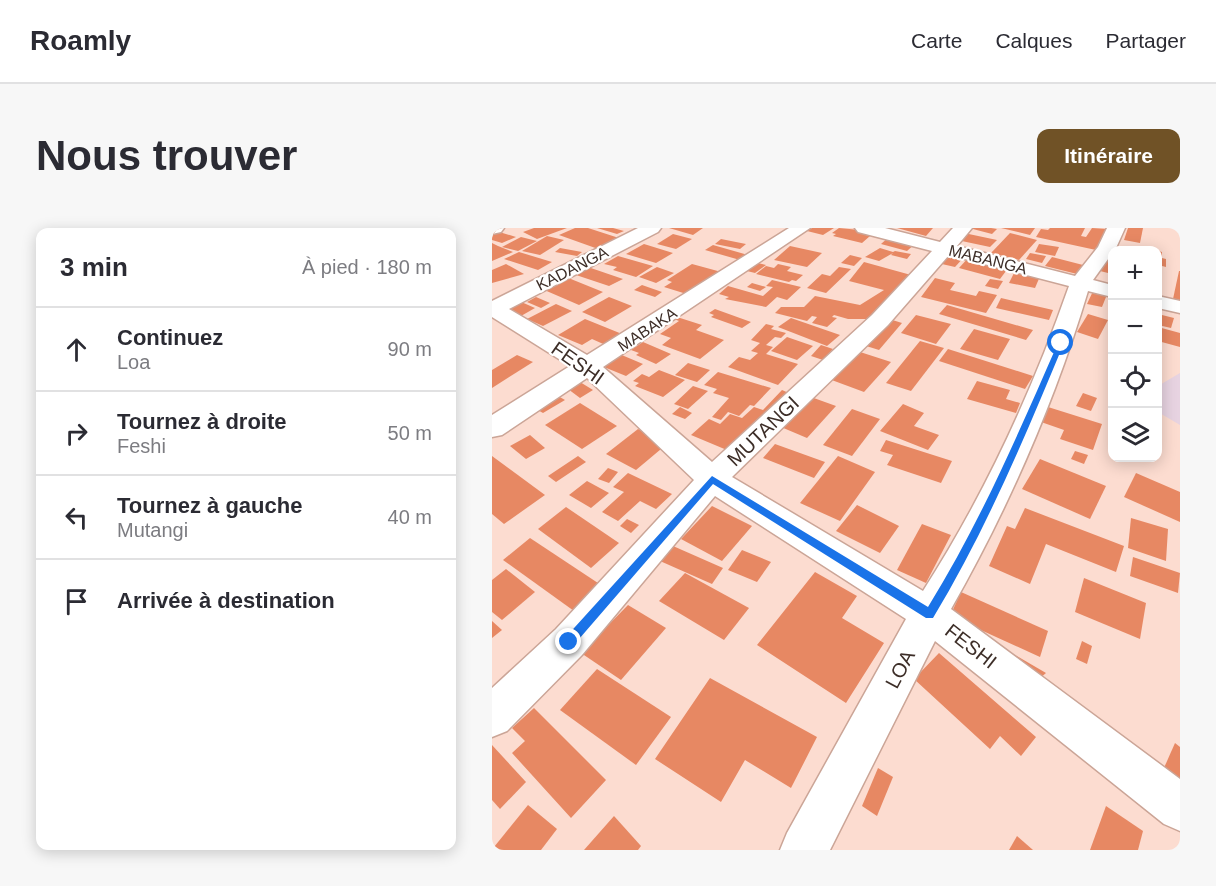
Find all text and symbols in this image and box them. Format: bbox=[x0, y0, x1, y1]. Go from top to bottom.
text: Roamly bbox=[30, 25, 131, 56]
text: Carte bbox=[911, 29, 962, 52]
text: Calques bbox=[995, 29, 1072, 52]
text: Partager bbox=[1105, 29, 1186, 52]
button: Itinéraire bbox=[1037, 129, 1180, 183]
text: Nous trouver bbox=[36, 132, 297, 179]
street label: MABANGA bbox=[947, 242, 1029, 277]
street label: KADANGA bbox=[534, 243, 611, 294]
map controls bbox=[1108, 246, 1162, 462]
button: + bbox=[1108, 246, 1162, 300]
text: 3 min bbox=[60, 252, 128, 282]
text: À pied · 180 m bbox=[302, 256, 432, 278]
button: − bbox=[1108, 300, 1162, 354]
street label: MABAKA bbox=[615, 304, 680, 355]
text: Continuez bbox=[117, 325, 223, 350]
route start bbox=[1047, 329, 1073, 355]
icon: ahead bbox=[60, 333, 93, 366]
street label: FESHI bbox=[548, 337, 608, 389]
text: 90 m bbox=[388, 338, 432, 360]
text: Loa bbox=[117, 351, 150, 373]
button: locate bbox=[1108, 354, 1162, 408]
street label: MUTANGI bbox=[723, 392, 803, 470]
button: layers bbox=[1108, 408, 1162, 462]
text: Tournez à droite bbox=[117, 409, 287, 434]
icon: right bbox=[60, 417, 93, 450]
text: 50 m bbox=[388, 422, 432, 444]
text: Feshi bbox=[117, 435, 166, 457]
text: Tournez à gauche bbox=[117, 493, 302, 518]
icon: left bbox=[60, 501, 93, 534]
text: 40 m bbox=[388, 506, 432, 528]
text: Mutangi bbox=[117, 519, 188, 541]
icon: arrive bbox=[60, 585, 93, 618]
text: Arrivée à destination bbox=[117, 588, 335, 613]
street label: FESHI bbox=[941, 619, 1001, 673]
route end bbox=[555, 628, 581, 654]
street label: LOA bbox=[881, 646, 919, 692]

